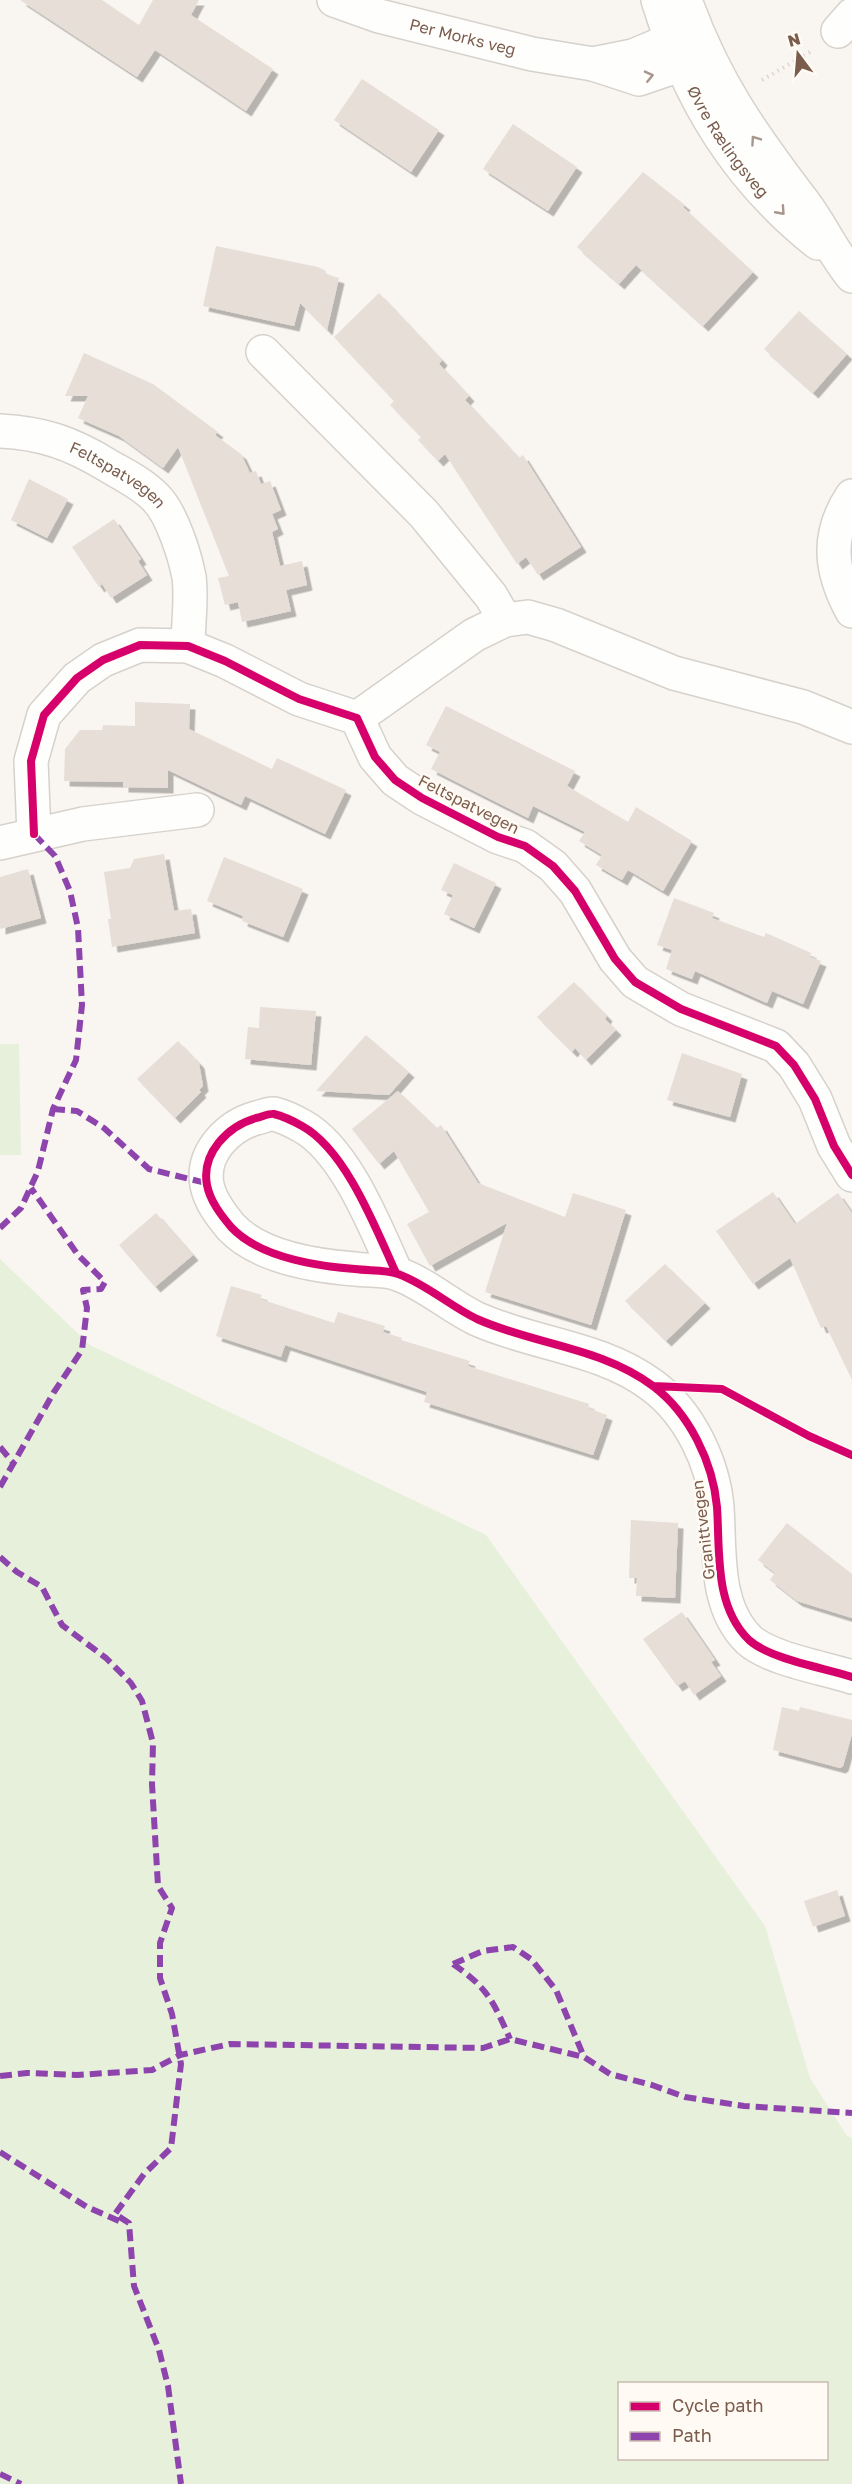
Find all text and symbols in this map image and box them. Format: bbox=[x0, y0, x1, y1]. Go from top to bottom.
street label: Per Morks veg bbox=[407, 14, 518, 60]
north arrow bbox=[768, 24, 828, 84]
text: N bbox=[785, 28, 802, 51]
one-way arrow bbox=[643, 71, 653, 84]
street label: Øvre Rælingsveg bbox=[683, 82, 773, 202]
one-way arrow bbox=[751, 135, 762, 146]
one-way arrow bbox=[774, 205, 785, 215]
street label: Feltspatvegen bbox=[67, 437, 170, 512]
street label: Feltspatvegen bbox=[415, 770, 523, 838]
street label: Granittvegen bbox=[687, 1479, 719, 1581]
legend bbox=[618, 2382, 828, 2460]
text: Cycle path bbox=[672, 2394, 764, 2416]
text: Path bbox=[672, 2424, 712, 2446]

